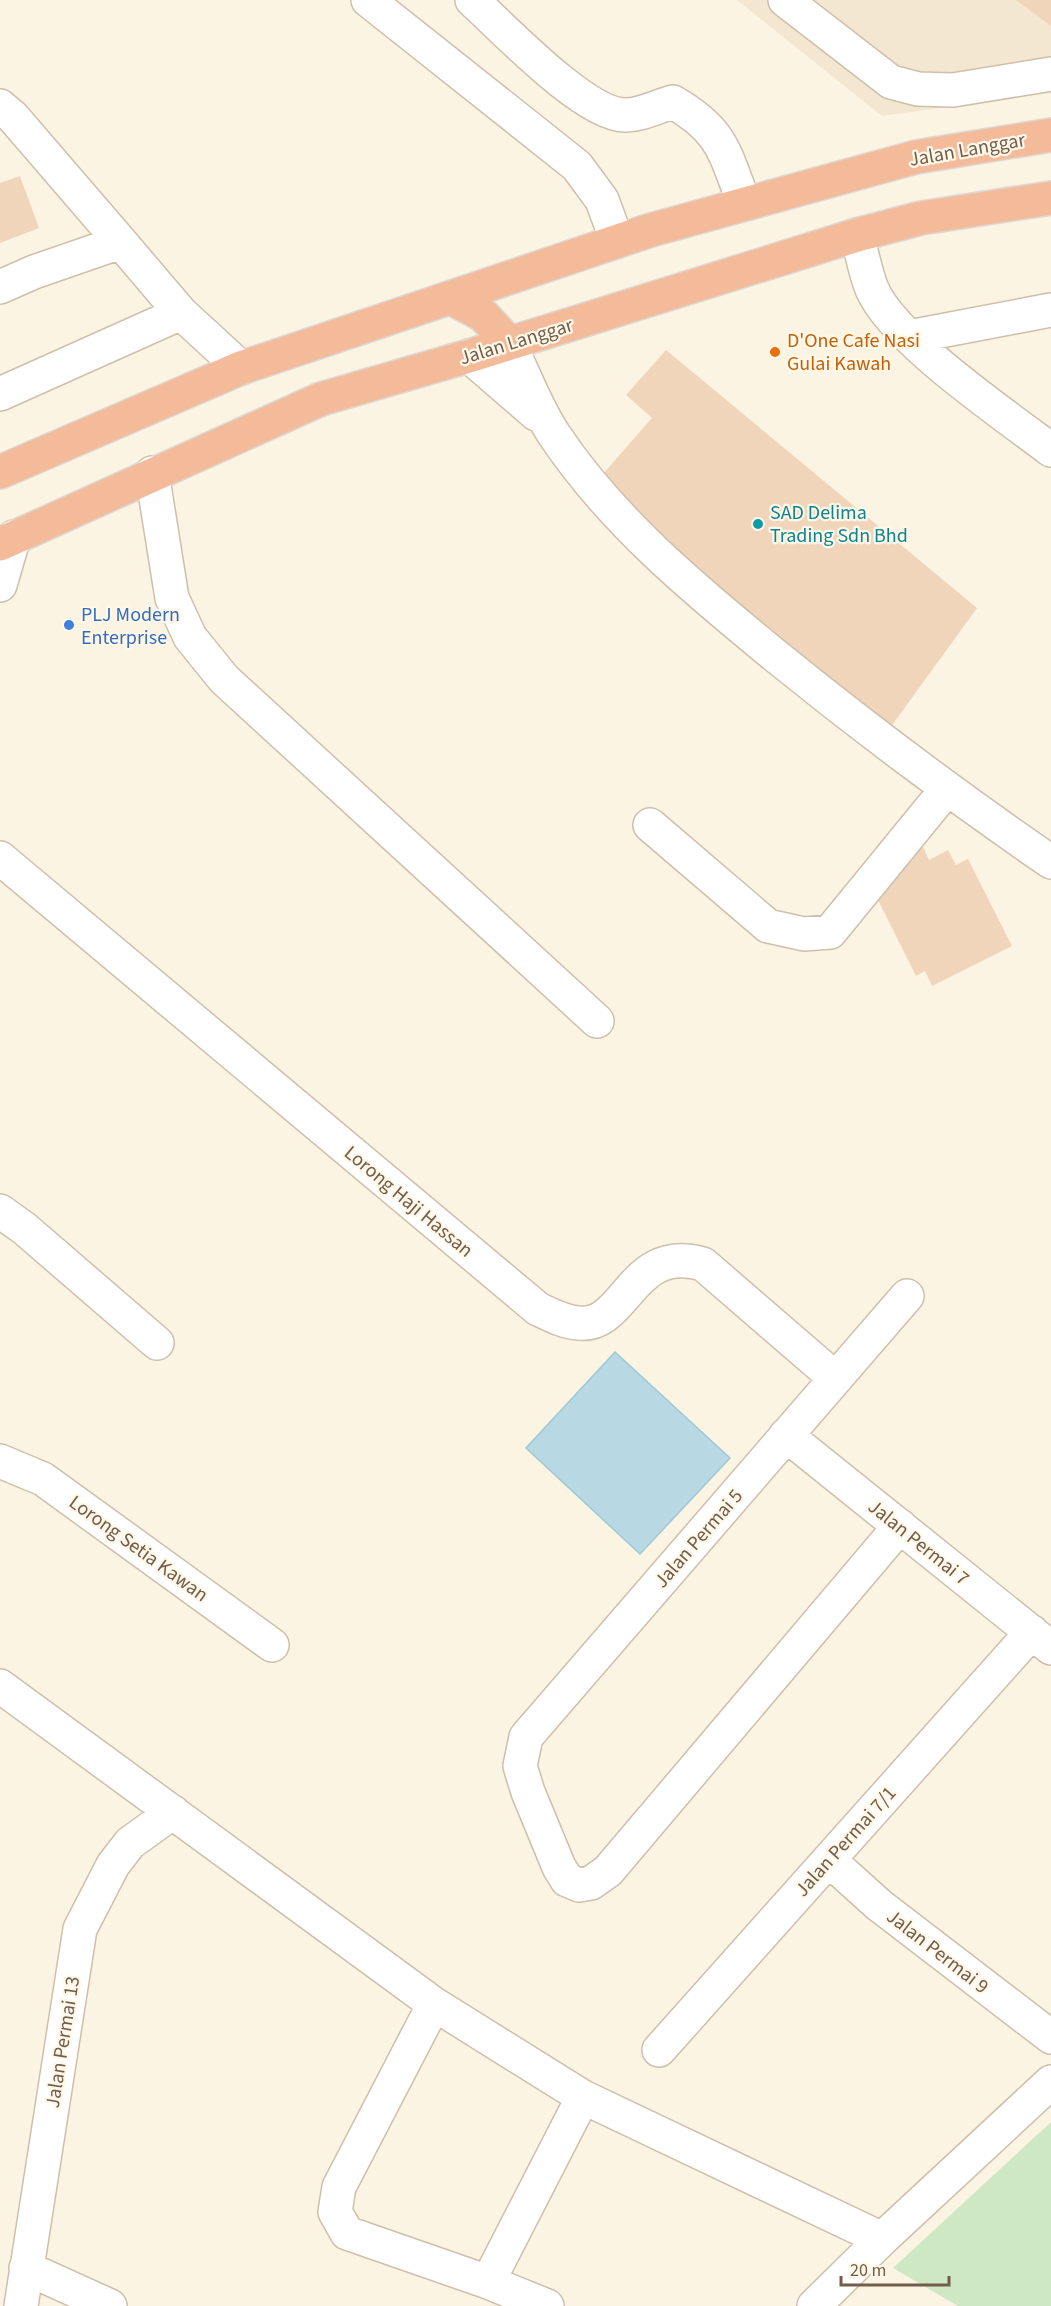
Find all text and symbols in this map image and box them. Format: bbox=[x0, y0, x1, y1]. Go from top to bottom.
street label: Jalan Langgar bbox=[907, 126, 1027, 174]
street label: Jalan Langgar bbox=[456, 311, 577, 373]
place label: D'One Cafe Nasi Gulai Kawah bbox=[787, 327, 920, 378]
marker: D'One Cafe Nasi Gulai Kawah bbox=[768, 345, 782, 359]
place label: SAD Delima Trading Sdn Bhd bbox=[770, 499, 908, 550]
marker: SAD Delima Trading Sdn Bhd bbox=[751, 517, 765, 531]
place label: PLJ Modern Enterprise bbox=[81, 601, 180, 652]
marker: PLJ Modern Enterprise bbox=[62, 618, 76, 632]
street label: Lorong Haji Hassan bbox=[338, 1139, 479, 1264]
street label: Jalan Permai 5 bbox=[648, 1483, 750, 1594]
street label: Lorong Setia Kawan bbox=[63, 1489, 214, 1609]
street label: Jalan Permai 7 bbox=[862, 1493, 975, 1592]
street label: Jalan Permai 7/1 bbox=[789, 1780, 903, 1903]
street label: Jalan Permai 9 bbox=[880, 1903, 994, 2001]
street label: Jalan Permai 13 bbox=[39, 1974, 87, 2110]
scale bar bbox=[841, 2249, 949, 2287]
text: 20 m bbox=[850, 2258, 886, 2283]

